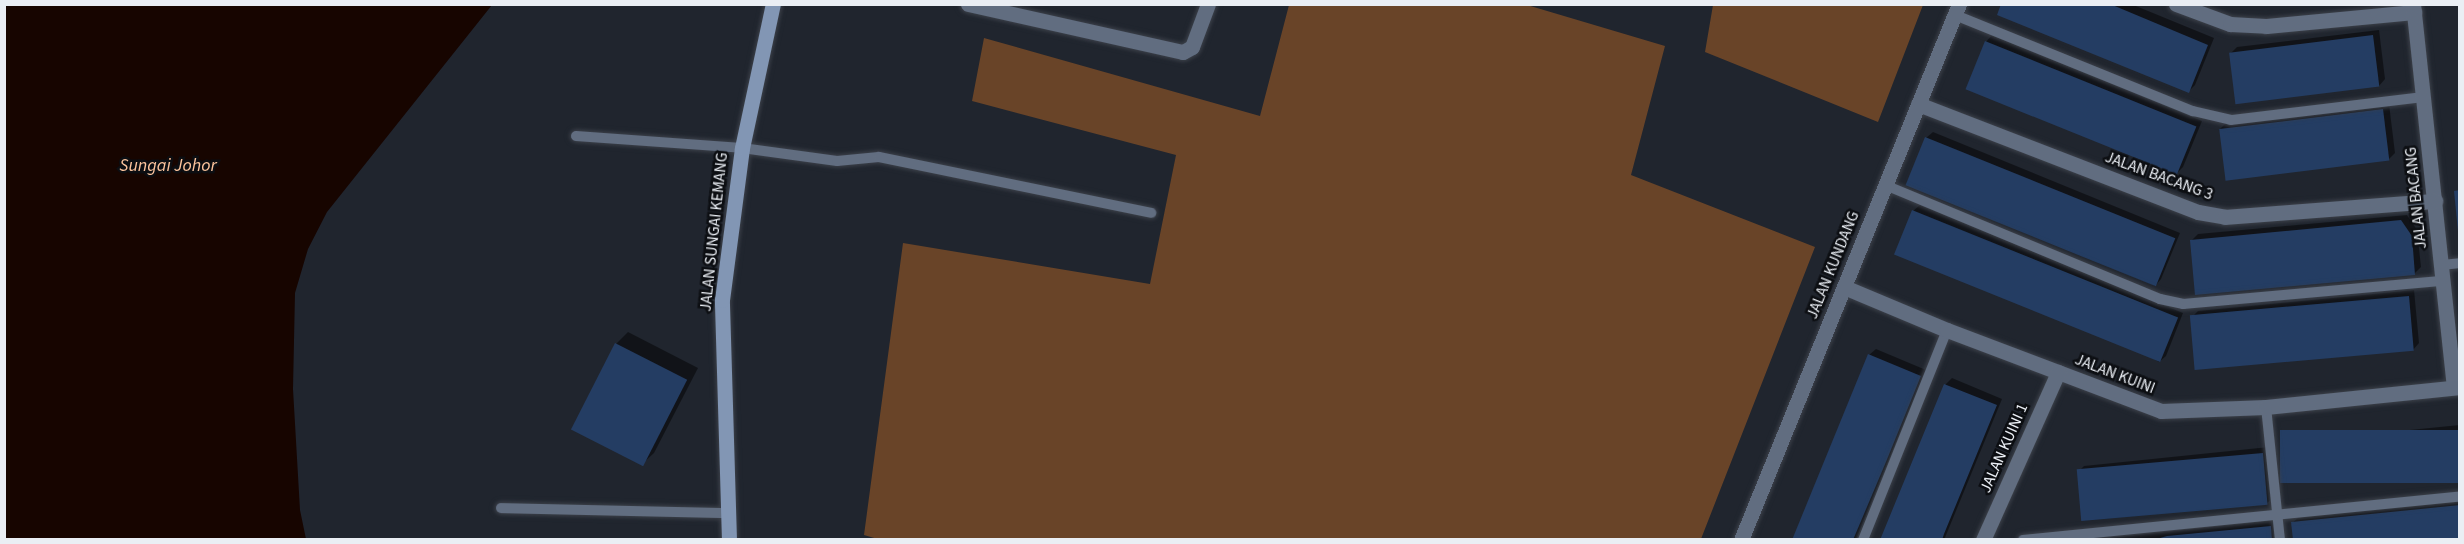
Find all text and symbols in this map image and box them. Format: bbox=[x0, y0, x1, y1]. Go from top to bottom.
street label: JALAN BACANG bbox=[2401, 146, 2431, 250]
street label: JALAN BACANG 3 bbox=[2102, 148, 2216, 204]
street label: JALAN SUNGAI KEMANG bbox=[696, 152, 732, 312]
water label: Sungai Johor bbox=[119, 155, 217, 177]
street label: JALAN KUNDANG bbox=[1803, 208, 1863, 322]
street label: JALAN KUINI bbox=[2072, 350, 2158, 398]
street label: JALAN KUINI 1 bbox=[1976, 400, 2032, 496]

